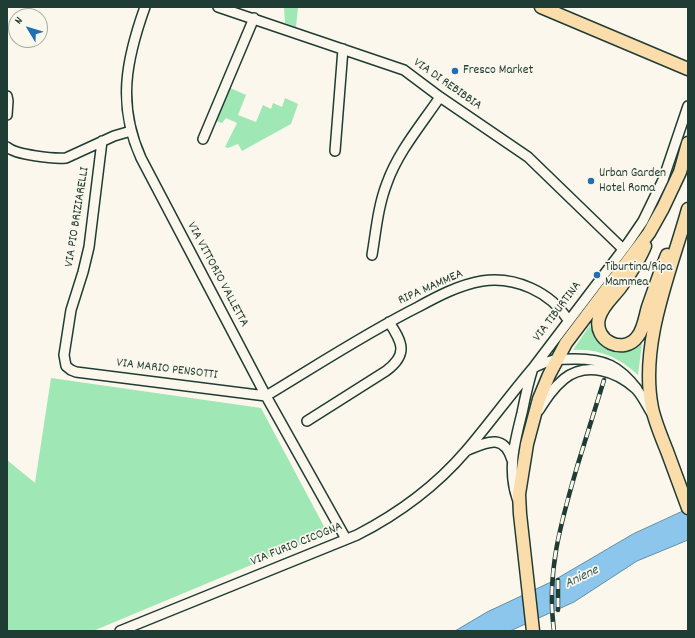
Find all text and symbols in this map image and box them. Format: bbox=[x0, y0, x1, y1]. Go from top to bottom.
north arrow bbox=[8, 8, 48, 48]
text: N bbox=[11, 14, 27, 28]
street label: VIA DI REBIBBIA bbox=[410, 56, 484, 114]
place label: Fresco Market bbox=[463, 63, 533, 79]
marker: Fresco Market bbox=[450, 66, 460, 76]
street label: VIA PIO BRIZIARELLI bbox=[62, 166, 94, 268]
place label: Urban Garden Hotel Roma bbox=[599, 166, 666, 197]
marker: Urban Garden Hotel Roma bbox=[586, 176, 596, 186]
street label: VIA VITTORIO VALLETTA bbox=[183, 220, 251, 330]
place label: Tiburtina/Ripa Mammea bbox=[605, 260, 672, 291]
street label: RIPA MAMMEA bbox=[396, 267, 466, 309]
marker: Tiburtina/Ripa Mammea bbox=[592, 270, 602, 280]
street label: VIA TIBURTINA bbox=[530, 279, 586, 345]
street label: VIA MARIO PENSOTTI bbox=[116, 356, 218, 384]
street label: VIA FURIO CICOGNA bbox=[249, 519, 345, 571]
water label: Aniene bbox=[562, 563, 602, 593]

